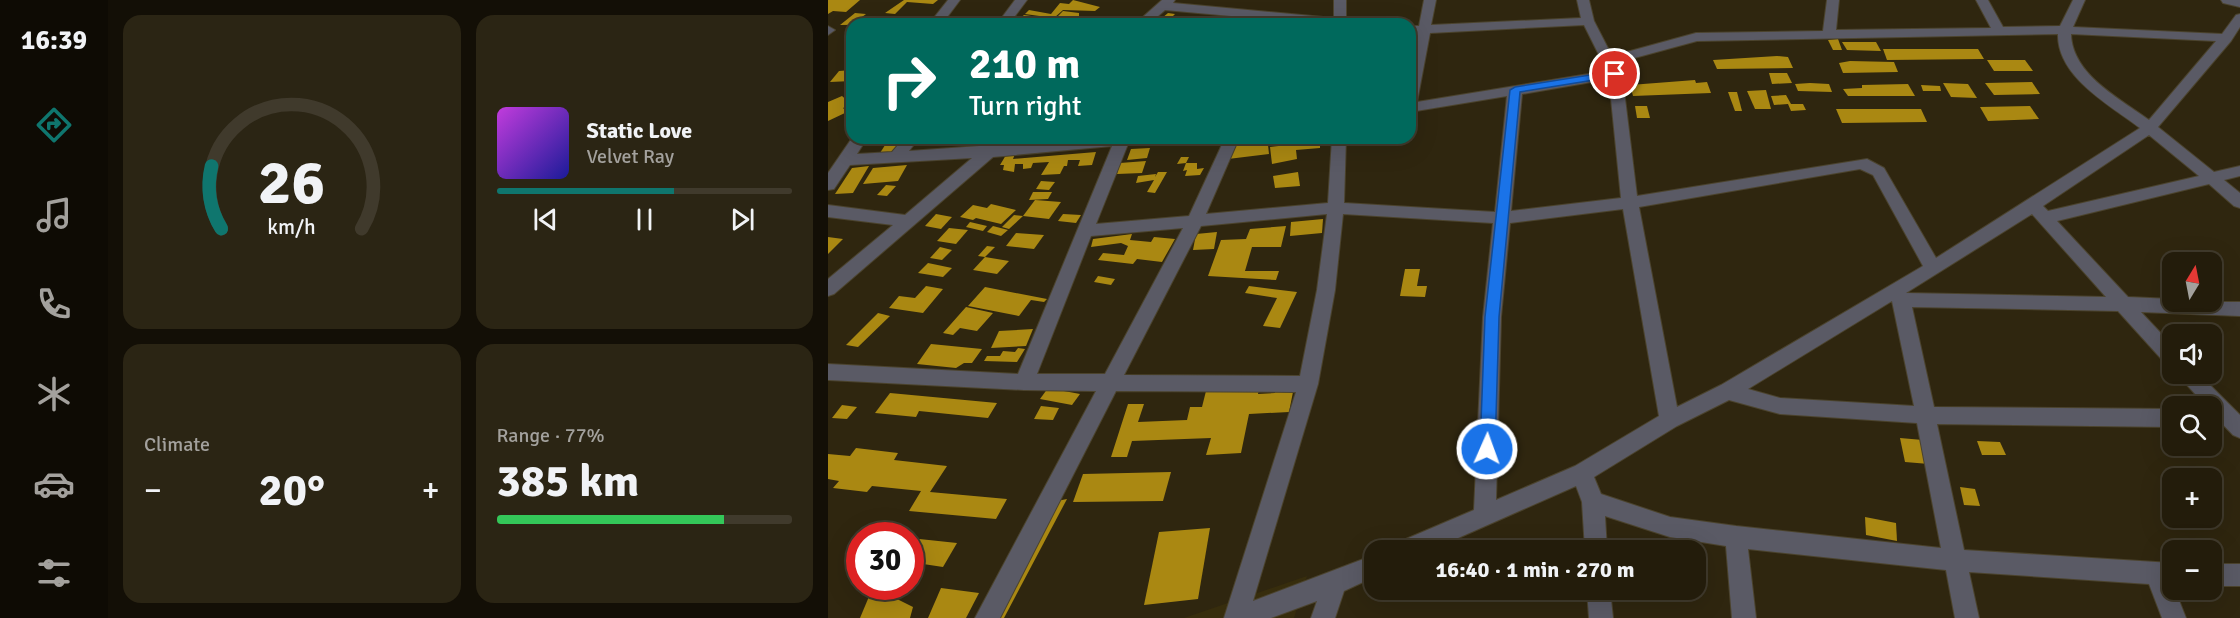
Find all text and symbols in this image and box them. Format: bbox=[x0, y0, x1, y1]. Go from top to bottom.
text: 16:39 bbox=[21, 24, 87, 57]
text: 210 m bbox=[969, 39, 1080, 90]
icon: right bbox=[870, 42, 948, 120]
pin bbox=[1589, 48, 1640, 99]
icon: arrive bbox=[1598, 57, 1631, 90]
text: Turn right bbox=[969, 90, 1082, 123]
icon: directions bbox=[33, 104, 75, 146]
text: Static Love bbox=[587, 117, 692, 144]
text: 26 bbox=[258, 144, 325, 221]
text: Velvet Ray bbox=[587, 144, 674, 169]
icon: music bbox=[33, 194, 75, 236]
icon: previous bbox=[529, 203, 562, 236]
icon: pause bbox=[628, 203, 661, 236]
icon: next bbox=[726, 203, 759, 236]
text: km/h bbox=[267, 214, 316, 240]
north arrow bbox=[2162, 252, 2222, 312]
map controls bbox=[2162, 252, 2222, 600]
icon: phone bbox=[33, 283, 75, 325]
button: sound bbox=[2162, 324, 2222, 384]
icon: climate bbox=[33, 373, 75, 415]
button: search bbox=[2162, 396, 2222, 456]
position arrow bbox=[1455, 417, 1519, 481]
text: Range · 77% bbox=[497, 423, 605, 448]
text: Climate bbox=[144, 432, 210, 457]
text: 385 km bbox=[497, 454, 639, 509]
icon: car bbox=[33, 463, 75, 505]
text: 20° bbox=[258, 463, 325, 518]
button: + bbox=[2162, 468, 2222, 528]
text: − bbox=[144, 470, 162, 511]
text: + bbox=[422, 470, 439, 511]
speed limit sign: 30 bbox=[846, 522, 924, 600]
button: − bbox=[2162, 540, 2222, 600]
icon: filters bbox=[33, 552, 75, 594]
text: 16:40 · 1 min · 270 m bbox=[1435, 556, 1635, 583]

